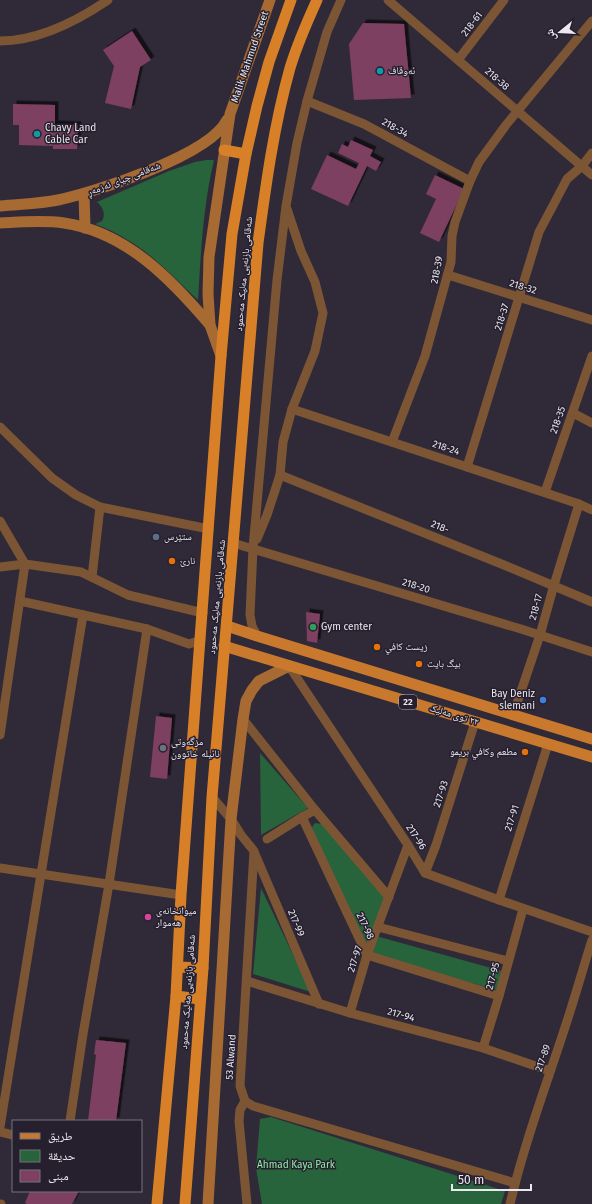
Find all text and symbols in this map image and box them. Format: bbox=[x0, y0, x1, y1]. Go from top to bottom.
street label: Malik Mahmud Street bbox=[229, 9, 271, 104]
street label: 218-61 bbox=[459, 9, 485, 39]
north arrow bbox=[540, 12, 580, 52]
text: ش bbox=[543, 27, 560, 42]
place label: ئەوقاف bbox=[388, 65, 415, 77]
street label: 218-38 bbox=[482, 65, 512, 93]
marker: ئەوقاف bbox=[375, 66, 385, 76]
street label: 218-34 bbox=[380, 116, 411, 140]
place label: Chavy Land Cable Car bbox=[45, 122, 96, 146]
marker: Chavy Land Cable Car bbox=[32, 129, 42, 139]
street label: شەقامی چیای ئەزمەڕ bbox=[85, 159, 163, 200]
street label: شەقامی بازنەیی مەلیک مەحمود bbox=[233, 216, 255, 332]
street label: 218-39 bbox=[428, 255, 446, 285]
street label: 218-32 bbox=[508, 277, 538, 297]
street label: 218-37 bbox=[492, 302, 512, 332]
street label: 218-35 bbox=[548, 405, 568, 435]
street label: 218-24 bbox=[431, 438, 462, 458]
street label: 218- bbox=[429, 518, 451, 536]
place label: ستێرس bbox=[164, 531, 192, 543]
marker: ستێرس bbox=[151, 532, 161, 542]
street label: شەقامی بازنەیی مەلیک مەحمود bbox=[206, 539, 228, 655]
place label: نارێ bbox=[180, 555, 196, 567]
marker: نارێ bbox=[167, 556, 177, 566]
street label: 218-20 bbox=[401, 576, 432, 596]
street label: 218-17 bbox=[527, 592, 545, 621]
place label: Gym center bbox=[321, 621, 372, 633]
marker: Gym center bbox=[308, 622, 318, 632]
place label: زيست كافي bbox=[385, 641, 428, 655]
marker: زيست كافي bbox=[372, 642, 382, 652]
place label: بیگ بایت bbox=[427, 658, 461, 670]
marker: بیگ بایت bbox=[414, 659, 424, 669]
place label: Bay Deniz slemani bbox=[491, 688, 536, 712]
road number: 22 bbox=[399, 695, 417, 709]
marker: Bay Deniz slemani bbox=[538, 695, 548, 705]
street label: ٢٢ توی مەلیک bbox=[428, 702, 481, 728]
place label: مزگەوتی نائیلە خاتوون bbox=[171, 736, 220, 760]
marker: مزگەوتی نائیلە خاتوون bbox=[158, 743, 168, 753]
place label: مطعم وكافي بريمو bbox=[450, 746, 517, 760]
marker: مطعم وكافي بريمو bbox=[520, 747, 530, 757]
street label: 217-93 bbox=[431, 779, 451, 809]
street label: 217-91 bbox=[502, 803, 522, 833]
street label: 217-96 bbox=[403, 822, 429, 852]
place label: میوانخانەی هەموار bbox=[155, 905, 197, 929]
street label: 217-99 bbox=[285, 908, 307, 938]
street label: 217-98 bbox=[354, 911, 377, 942]
marker: میوانخانەی هەموار bbox=[143, 912, 153, 922]
street label: شەقامی بازنەیی مەلیک مەحمود bbox=[178, 934, 198, 1050]
street label: 217-97 bbox=[345, 944, 365, 974]
street label: 217-95 bbox=[484, 961, 502, 991]
street label: 217-94 bbox=[386, 1006, 417, 1025]
street label: 53 Alwand bbox=[223, 1034, 239, 1080]
street label: 217-89 bbox=[533, 1043, 553, 1073]
legend bbox=[12, 1120, 142, 1192]
text: طريق bbox=[48, 1129, 73, 1143]
text: حديقة bbox=[48, 1149, 76, 1163]
park label: Ahmad Kaya Park bbox=[257, 1159, 336, 1171]
scale bar bbox=[452, 1166, 531, 1192]
text: مبنى bbox=[48, 1169, 69, 1183]
text: 50 m bbox=[458, 1173, 484, 1187]

